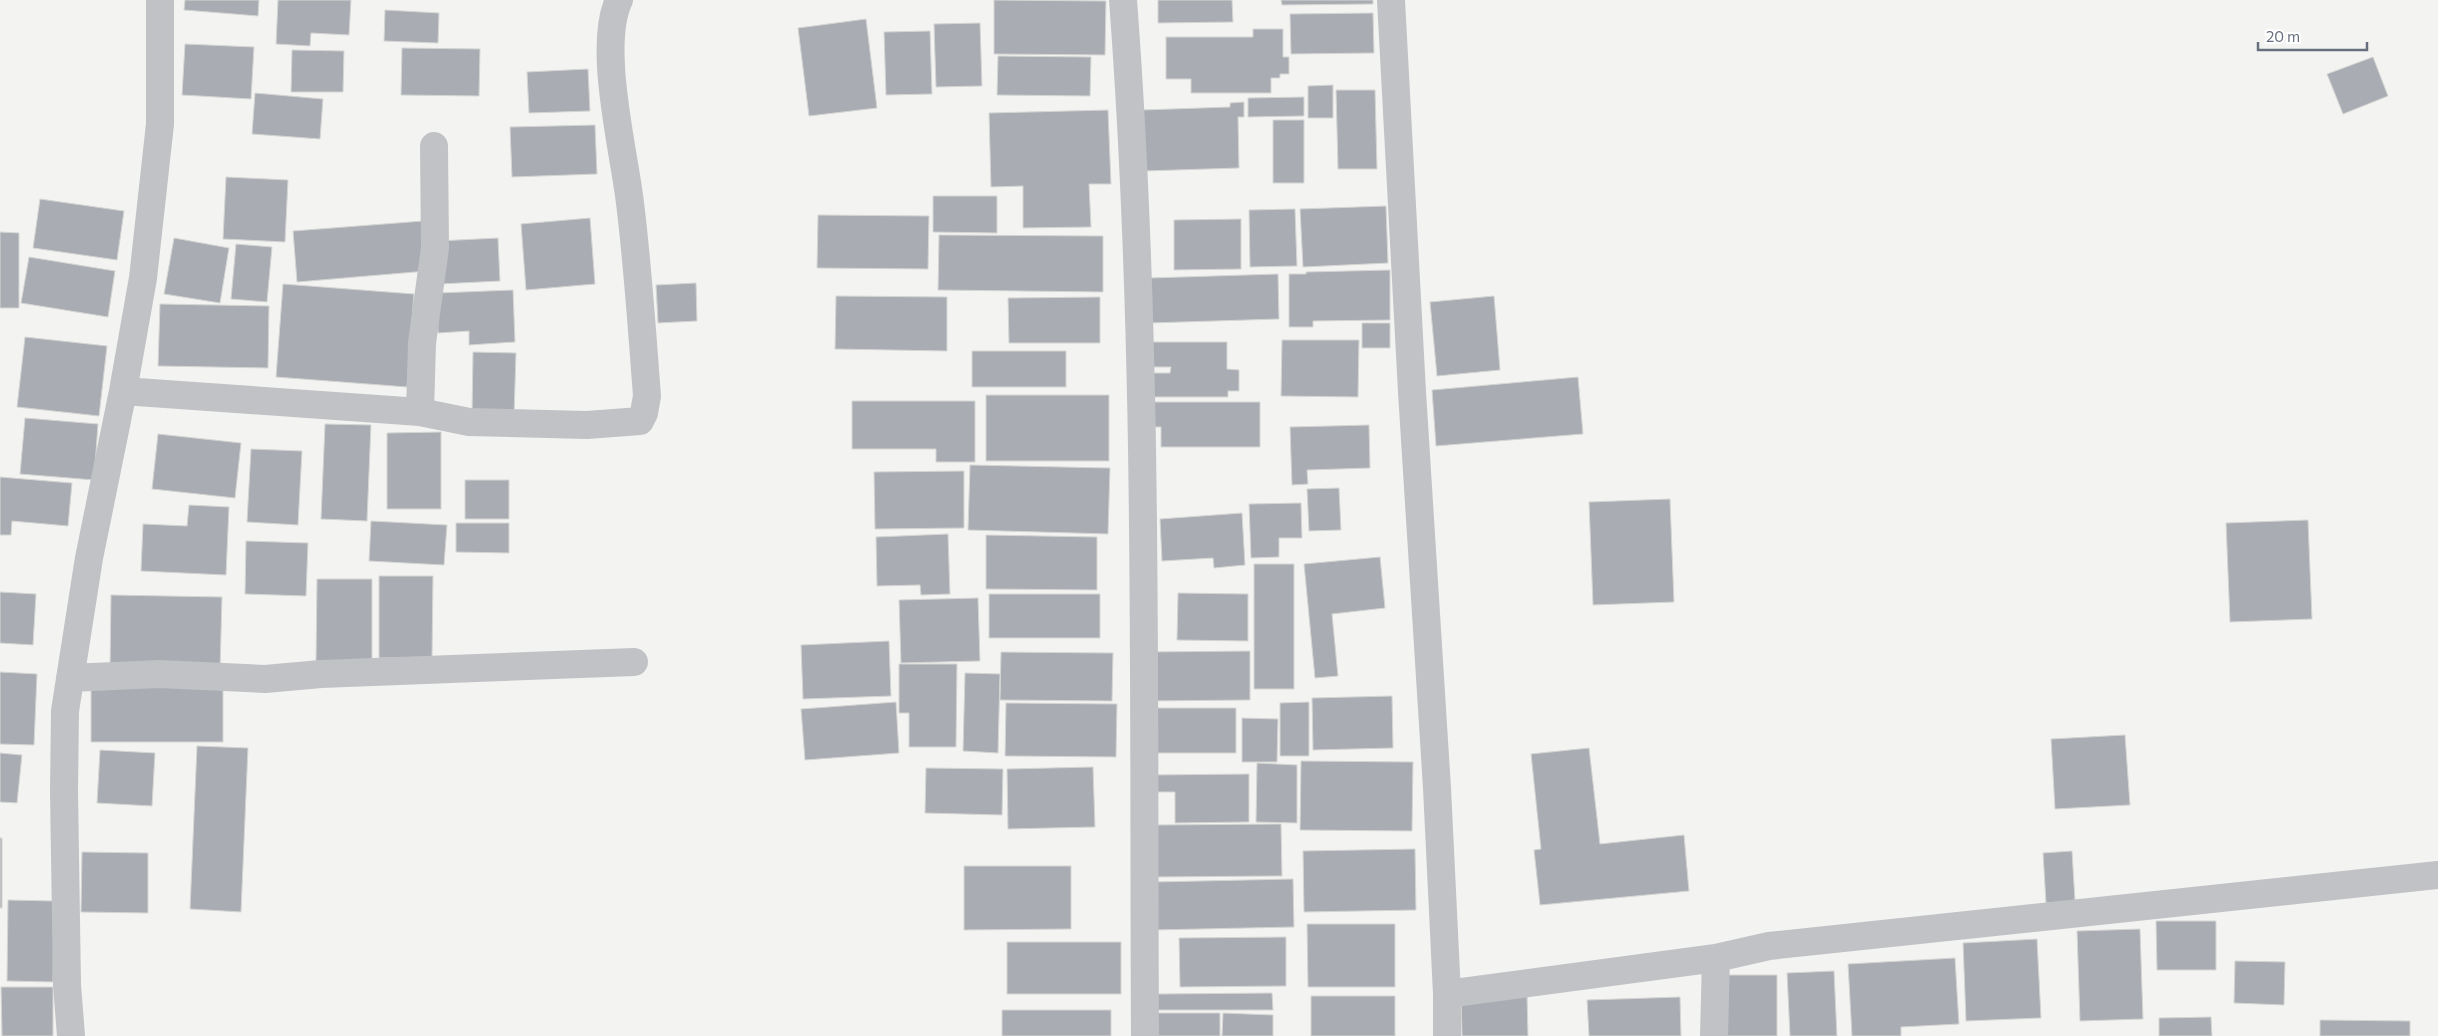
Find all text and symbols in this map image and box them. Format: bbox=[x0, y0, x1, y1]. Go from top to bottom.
scale bar bbox=[2258, 20, 2367, 52]
text: 20 m bbox=[2266, 27, 2300, 45]

